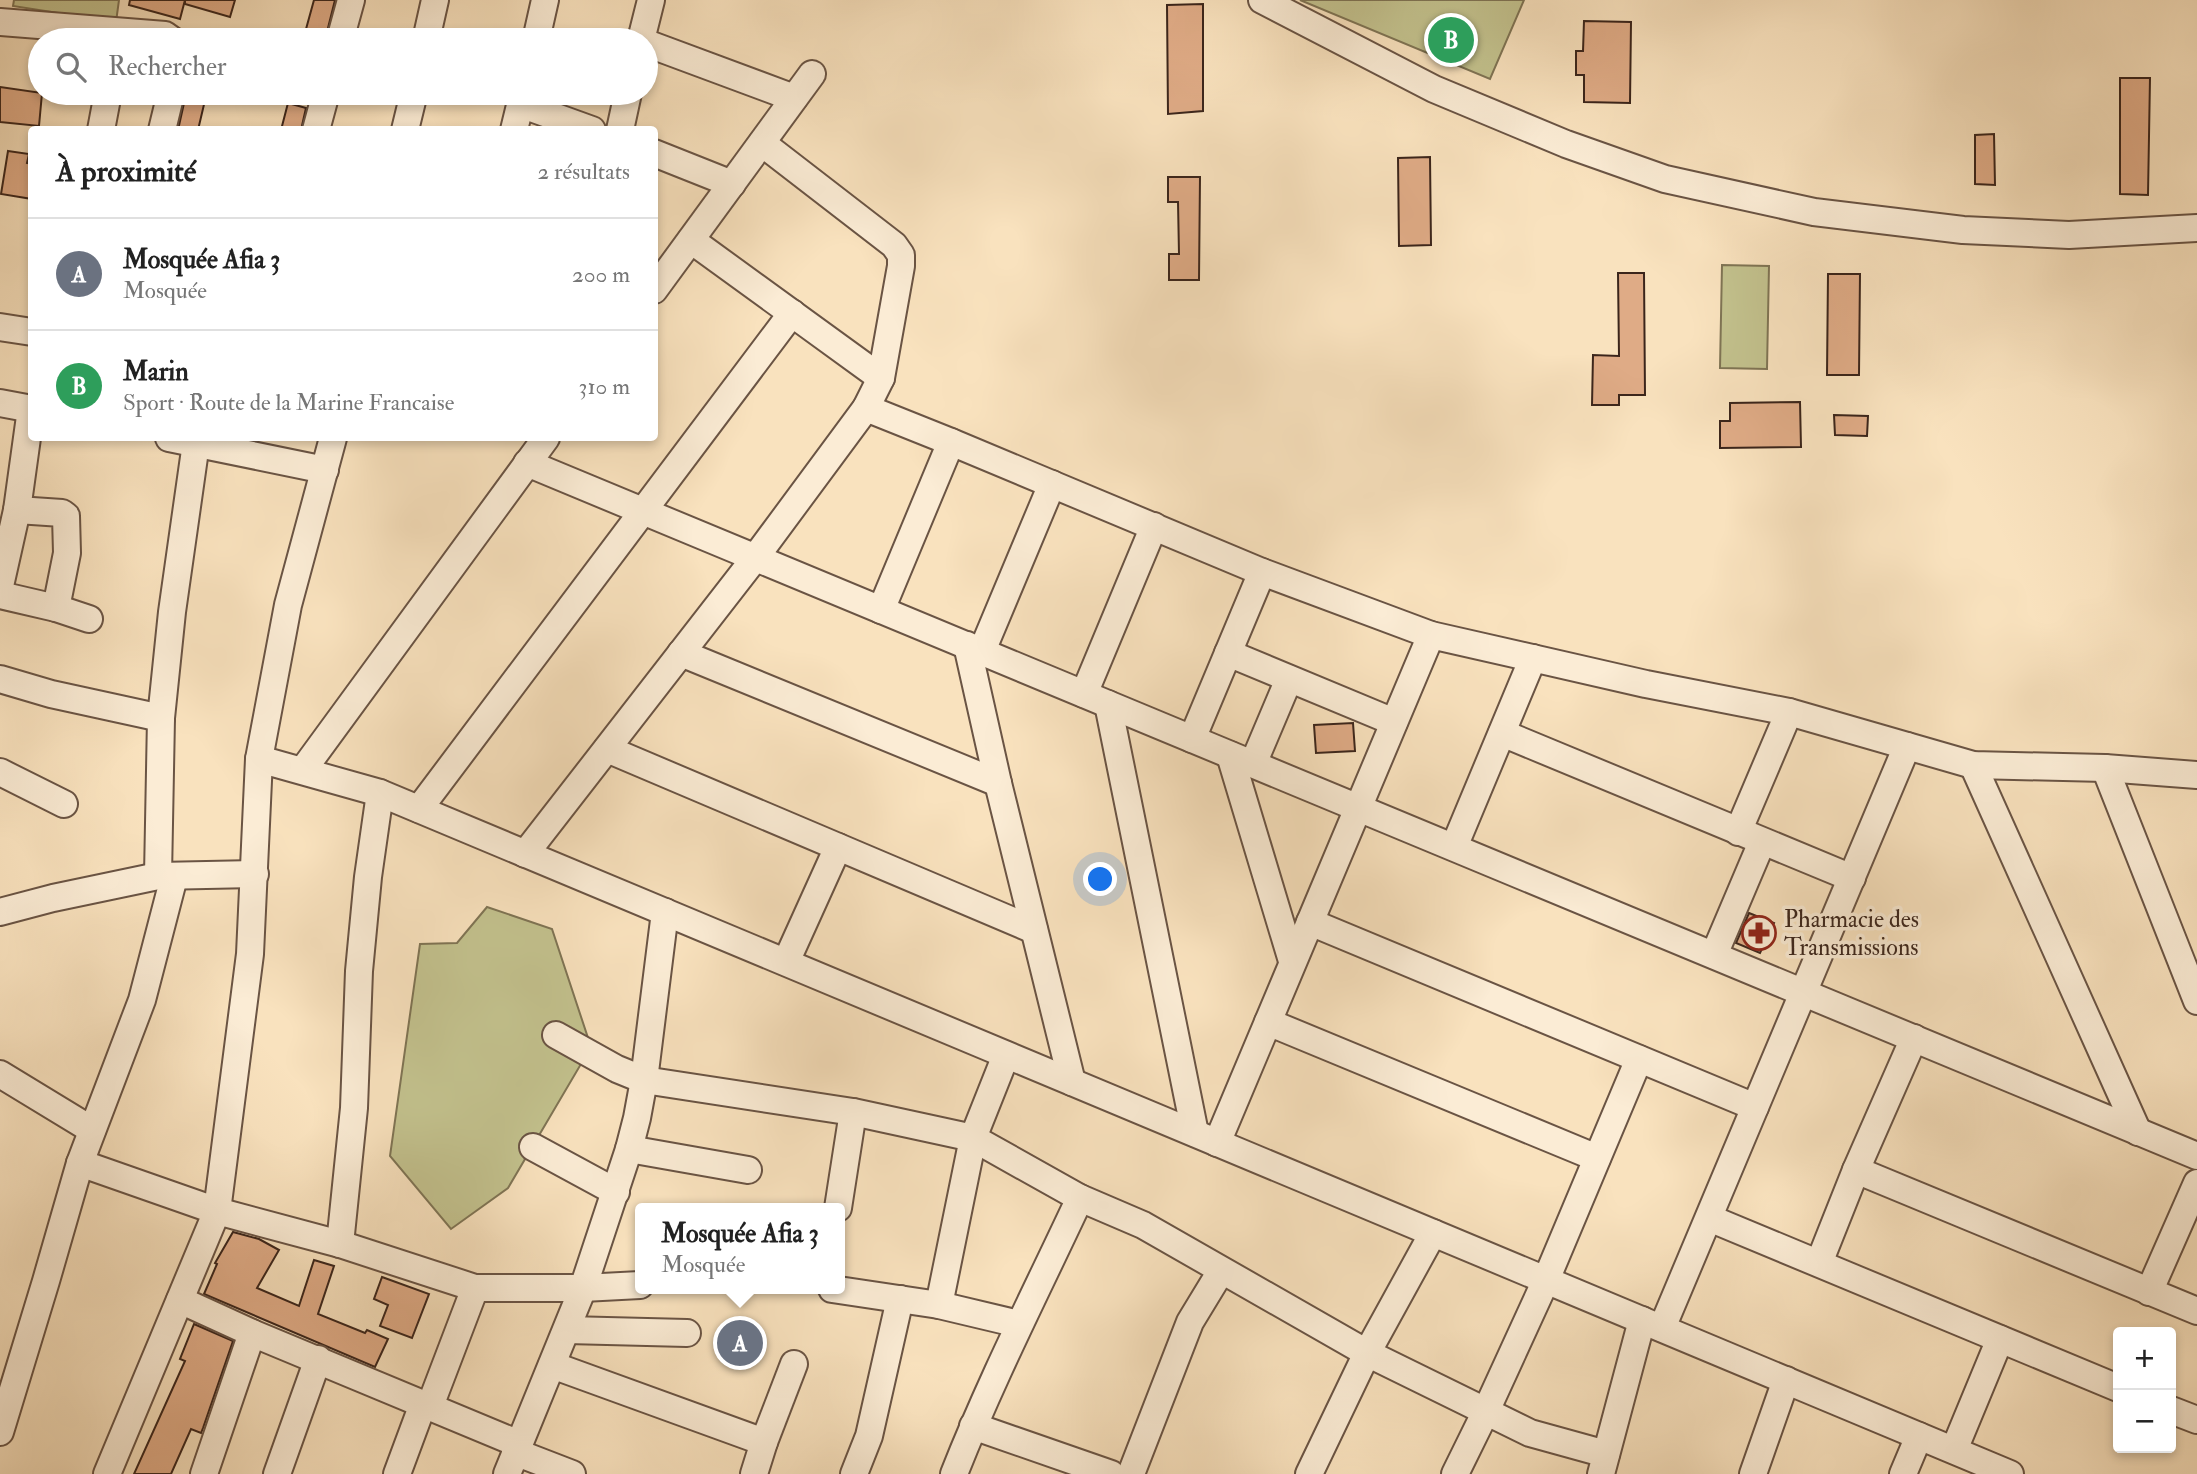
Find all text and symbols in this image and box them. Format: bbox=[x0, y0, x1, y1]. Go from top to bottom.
pin: B bbox=[1428, 14, 1474, 66]
search box bbox=[28, 28, 658, 105]
icon: search bbox=[52, 48, 90, 86]
text: Rechercher bbox=[108, 51, 227, 83]
text: À proximité bbox=[56, 153, 196, 190]
text: 2 résultats bbox=[538, 157, 630, 186]
text: Mosquée Afia 3 bbox=[123, 244, 280, 276]
text: A bbox=[72, 260, 86, 289]
text: 200 m bbox=[572, 260, 630, 289]
text: Mosquée bbox=[123, 276, 207, 305]
text: Marin bbox=[123, 356, 189, 388]
text: B bbox=[71, 372, 87, 401]
text: 310 m bbox=[579, 372, 630, 401]
text: Sport · Route de la Marine Francaise bbox=[123, 388, 454, 417]
your location bbox=[1083, 862, 1117, 896]
place label: Pharmacie des Transmissions bbox=[1784, 904, 1919, 963]
pharmacy icon: Pharmacie des Transmissions bbox=[1740, 914, 1778, 952]
popup bbox=[635, 1203, 845, 1294]
text: Mosquée Afia 3 bbox=[661, 1218, 819, 1250]
text: Mosquée bbox=[661, 1250, 745, 1279]
pin: A bbox=[717, 1317, 763, 1369]
map controls bbox=[2113, 1327, 2176, 1453]
button: + bbox=[2113, 1327, 2176, 1390]
button: − bbox=[2113, 1390, 2176, 1453]

